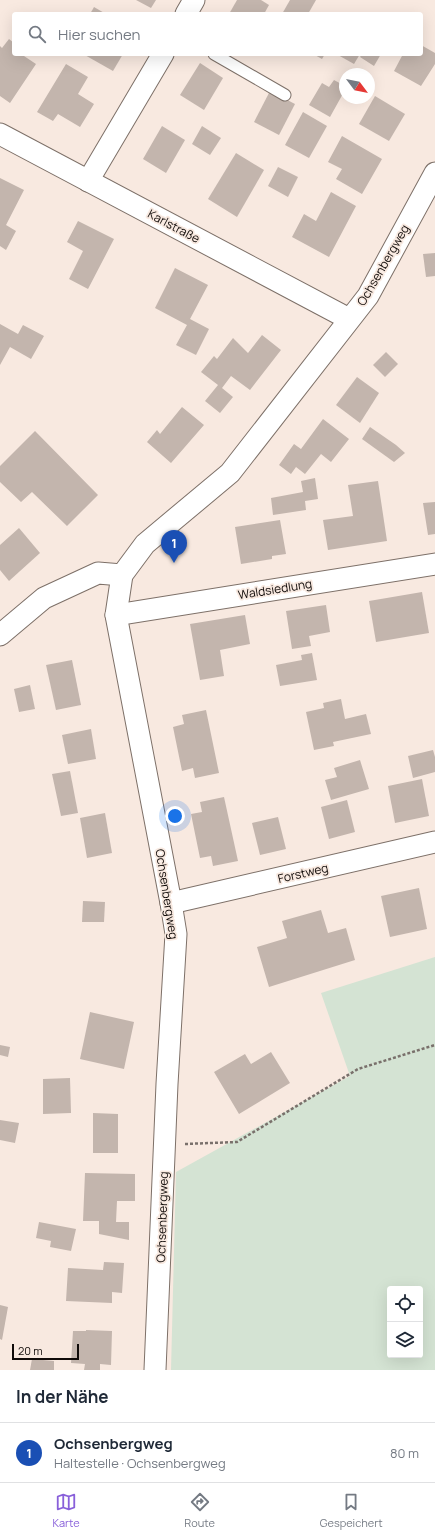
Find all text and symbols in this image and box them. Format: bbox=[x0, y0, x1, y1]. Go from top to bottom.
search box bbox=[12, 12, 423, 56]
icon: search bbox=[26, 23, 48, 45]
text: Hier suchen bbox=[58, 24, 140, 45]
north arrow bbox=[339, 68, 375, 104]
street label: Karlstraße bbox=[145, 205, 203, 247]
street label: Ochsenbergweg bbox=[353, 221, 413, 309]
pin: 1 bbox=[161, 530, 187, 563]
street label: Waldsiedlung bbox=[237, 575, 313, 603]
your location bbox=[165, 806, 185, 826]
street label: Ochsenbergweg bbox=[151, 848, 183, 940]
street label: Forstweg bbox=[276, 859, 330, 887]
street label: Ochsenbergweg bbox=[152, 1171, 172, 1263]
map controls bbox=[387, 1286, 423, 1358]
button: locate bbox=[387, 1286, 423, 1322]
button: layers bbox=[387, 1322, 423, 1358]
scale bar bbox=[12, 1342, 79, 1361]
text: 20 m bbox=[18, 1343, 43, 1358]
text: In der Nähe bbox=[16, 1385, 109, 1408]
text: Ochsenbergweg bbox=[54, 1433, 173, 1454]
text: 1 bbox=[26, 1444, 32, 1462]
text: 80 m bbox=[390, 1444, 419, 1462]
text: Haltestelle · Ochsenbergweg bbox=[54, 1454, 226, 1472]
tab: Karte bbox=[52, 1491, 80, 1530]
tab: Route bbox=[184, 1491, 215, 1530]
tab: Gespeichert bbox=[320, 1491, 383, 1530]

